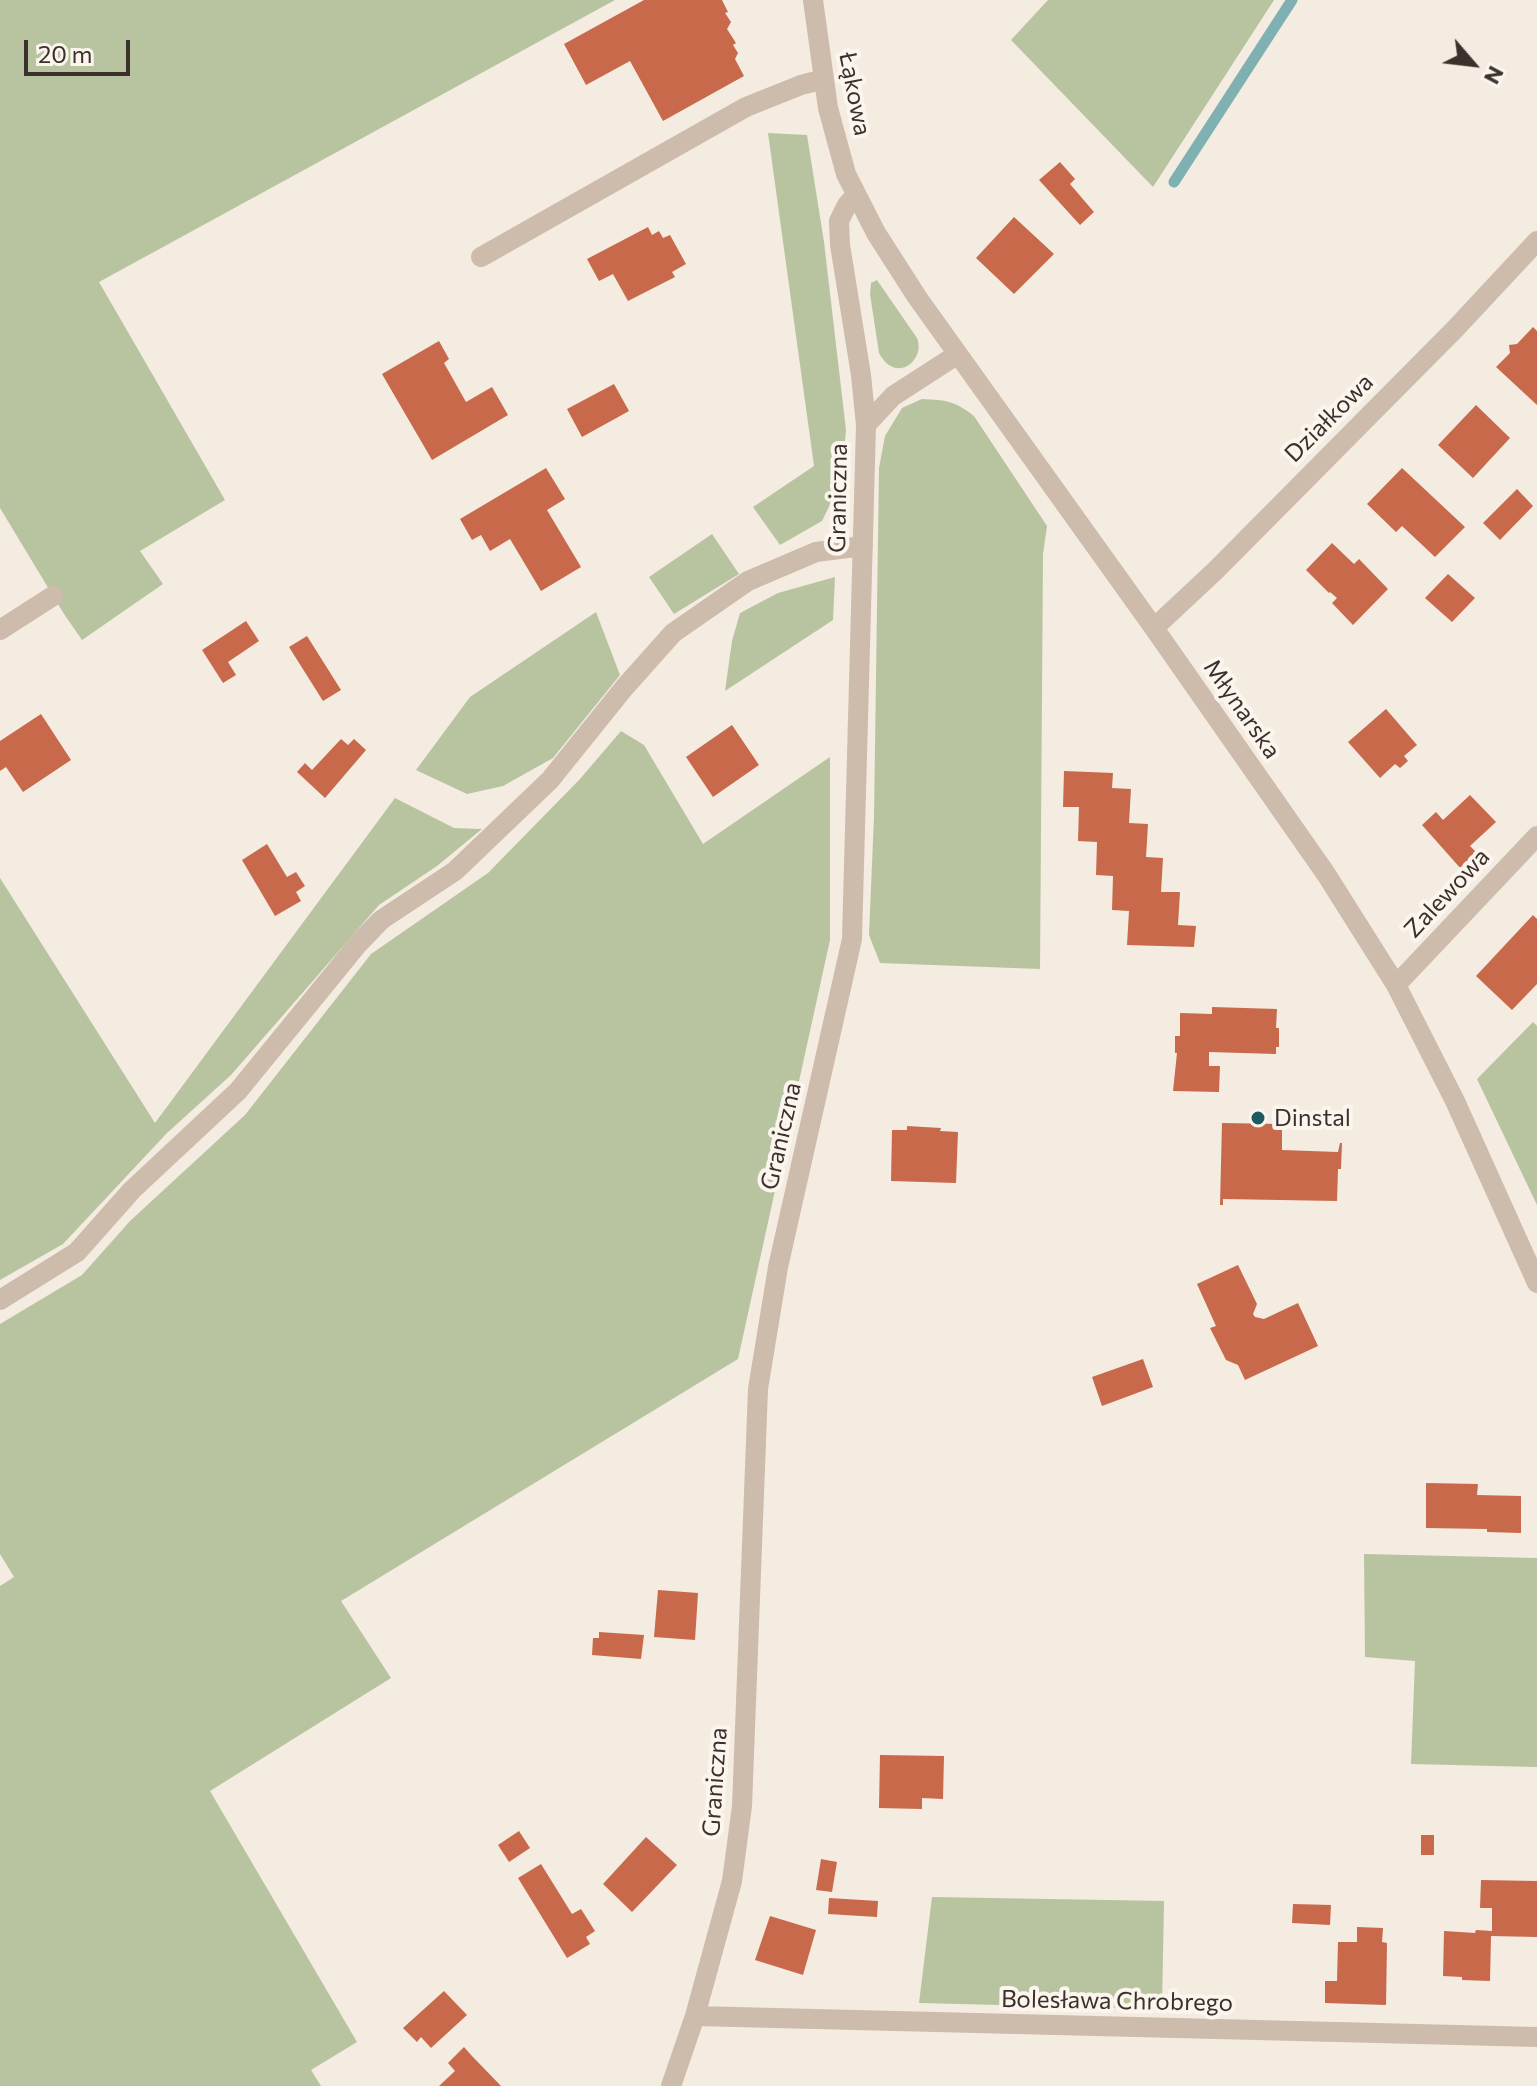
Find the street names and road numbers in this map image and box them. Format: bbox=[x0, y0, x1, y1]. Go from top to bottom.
street label: Łąkowa bbox=[833, 50, 877, 138]
street label: Działkowa bbox=[1279, 368, 1379, 468]
street label: Graniczna bbox=[823, 443, 853, 553]
street label: Młynarska bbox=[1197, 654, 1287, 764]
street label: Zalewowa bbox=[1399, 842, 1495, 944]
street label: Graniczna bbox=[755, 1079, 807, 1193]
street label: Graniczna bbox=[697, 1726, 733, 1838]
street label: Bolesława Chrobrego bbox=[1001, 1985, 1233, 2017]

